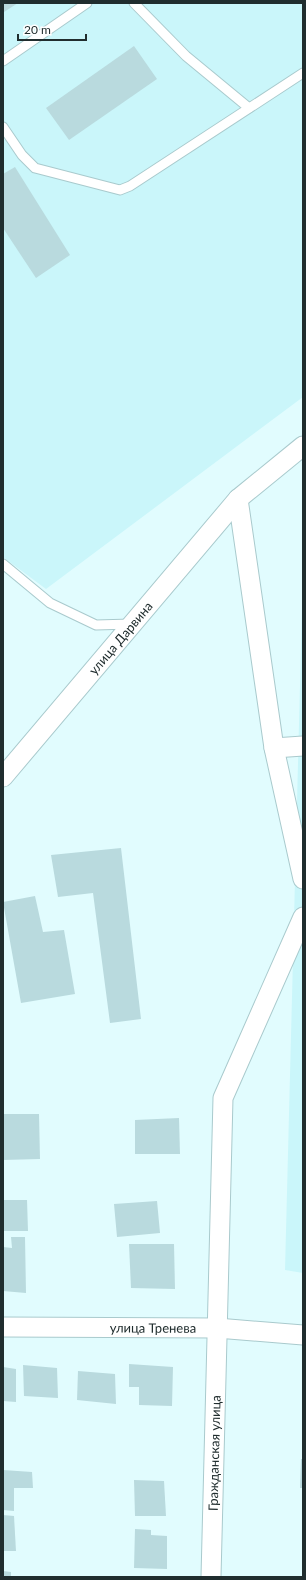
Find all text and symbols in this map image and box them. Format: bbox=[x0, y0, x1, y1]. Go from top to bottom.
scale bar bbox=[18, 16, 86, 42]
text: 20 m bbox=[24, 22, 51, 37]
street label: улица Дарвина bbox=[85, 598, 156, 678]
street label: улица Тренева bbox=[110, 1319, 196, 1336]
street label: Гражданская улица bbox=[205, 1395, 224, 1511]

